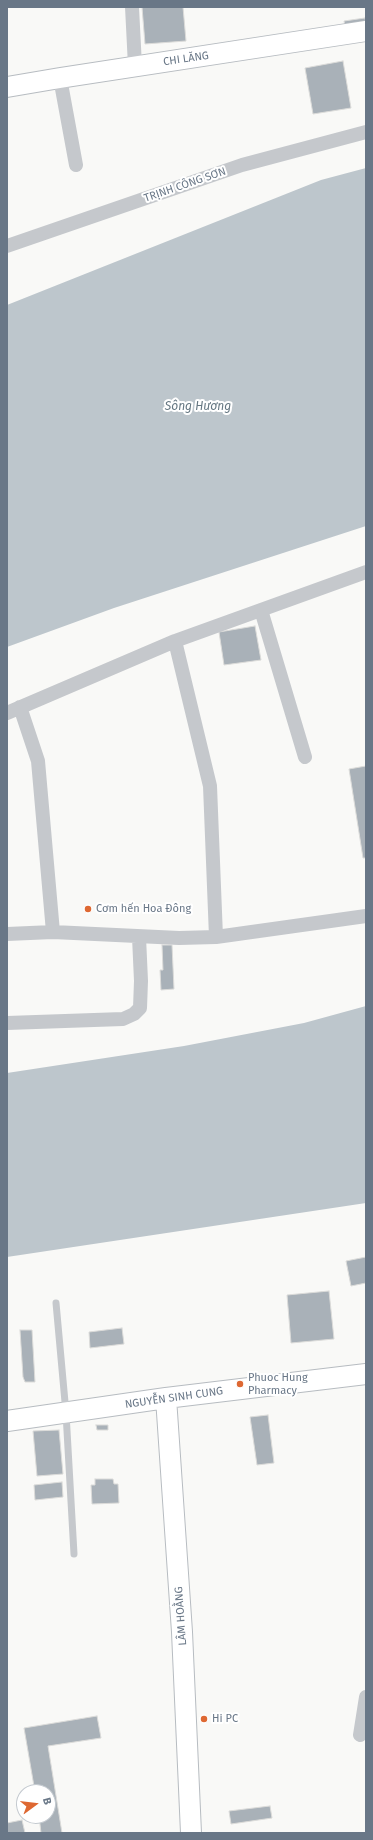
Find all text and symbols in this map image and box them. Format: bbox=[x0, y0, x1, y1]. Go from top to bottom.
street label: CHI LĂNG bbox=[162, 49, 210, 69]
street label: TRỊNH CÔNG SƠN bbox=[142, 165, 228, 205]
water label: Sông Hương bbox=[165, 400, 231, 414]
place label: Cơm hến Hoa Đông bbox=[96, 902, 191, 916]
marker: Cơm hến Hoa Đông bbox=[83, 904, 93, 914]
place label: Phuoc Hung Pharmacy bbox=[248, 1371, 308, 1397]
marker: Phuoc Hung Pharmacy bbox=[235, 1379, 245, 1389]
street label: NGUYỄN SINH CUNG bbox=[124, 1385, 224, 1411]
street label: LÂM HOẰNG bbox=[172, 1586, 190, 1646]
place label: Hi PC bbox=[212, 1712, 238, 1726]
marker: Hi PC bbox=[199, 1714, 209, 1724]
north arrow bbox=[16, 1784, 56, 1824]
text: B bbox=[40, 1796, 54, 1806]

